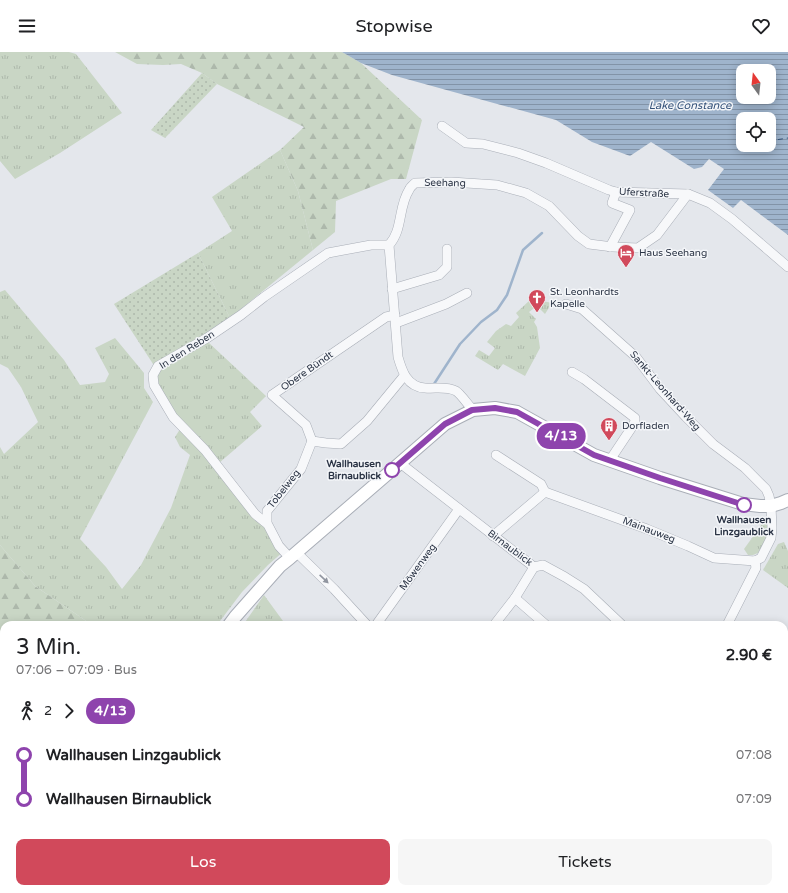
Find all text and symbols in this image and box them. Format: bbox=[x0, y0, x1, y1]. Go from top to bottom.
icon: menu bbox=[16, 15, 38, 37]
text: Stopwise bbox=[355, 15, 433, 37]
icon: heart bbox=[750, 15, 772, 37]
north arrow bbox=[736, 64, 776, 104]
map controls bbox=[736, 64, 776, 152]
water label: Lake Constance bbox=[649, 99, 732, 112]
button: locate bbox=[736, 112, 776, 152]
street label: Seehang bbox=[424, 177, 466, 189]
street label: Uferstraße bbox=[619, 186, 670, 200]
hotel icon: Haus Seehang bbox=[616, 243, 636, 268]
place label: Haus Seehang bbox=[639, 247, 707, 259]
place label: St. Leonhardts Kapelle bbox=[550, 286, 619, 310]
church icon: St. Leonhardts Kapelle bbox=[527, 288, 547, 313]
street label: In den Reben bbox=[157, 328, 217, 372]
street label: Obere Bündt bbox=[279, 348, 336, 393]
street label: Sankt-Leonhard-Weg bbox=[627, 349, 703, 433]
building icon: Dorfladen bbox=[599, 416, 619, 441]
place label: Dorfladen bbox=[622, 420, 669, 432]
line badge: 4/13 bbox=[533, 423, 589, 449]
text: 4/13 bbox=[545, 427, 577, 444]
place label: Wallhausen Birnaublick bbox=[326, 458, 382, 482]
marker: Wallhausen Birnaublick bbox=[384, 462, 400, 478]
street label: Tobelweg bbox=[265, 467, 303, 511]
marker: Wallhausen Linzgaublick bbox=[736, 497, 752, 513]
street label: Mainauweg bbox=[621, 514, 677, 546]
place label: Wallhausen Linzgaublick bbox=[714, 514, 774, 538]
street label: Birnaublick bbox=[485, 527, 535, 569]
street label: Möwenweg bbox=[397, 541, 439, 593]
one-way arrow bbox=[319, 575, 329, 584]
text: 3 Min. bbox=[16, 634, 81, 660]
text: 2.90 € bbox=[726, 646, 772, 664]
text: 07:06 – 07:09 · Bus bbox=[16, 662, 137, 678]
icon: walk bbox=[16, 700, 38, 722]
icon: forward bbox=[58, 700, 80, 722]
text: 4/13 bbox=[94, 702, 127, 719]
text: 2 bbox=[44, 703, 52, 719]
text: Wallhausen Linzgaublick bbox=[46, 746, 221, 764]
text: 07:08 bbox=[736, 747, 772, 763]
text: Wallhausen Birnaublick bbox=[46, 790, 211, 808]
text: 07:09 bbox=[736, 791, 772, 807]
button: Los bbox=[16, 839, 390, 885]
button: Tickets bbox=[398, 839, 772, 885]

